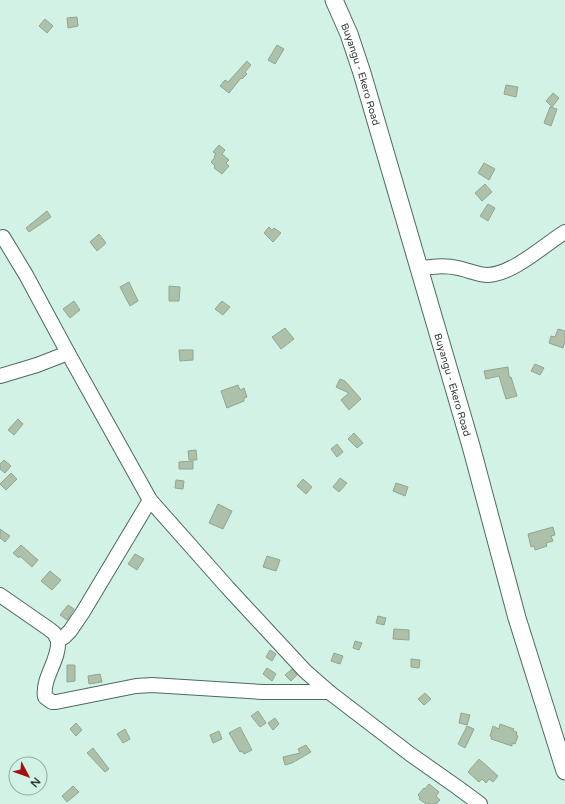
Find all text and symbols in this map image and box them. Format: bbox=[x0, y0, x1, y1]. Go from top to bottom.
street label: Buyangu - Ekero Road bbox=[338, 21, 382, 127]
street label: Buyangu - Ekero Road bbox=[431, 332, 473, 438]
north arrow bbox=[8, 756, 48, 796]
text: N bbox=[27, 775, 43, 790]

